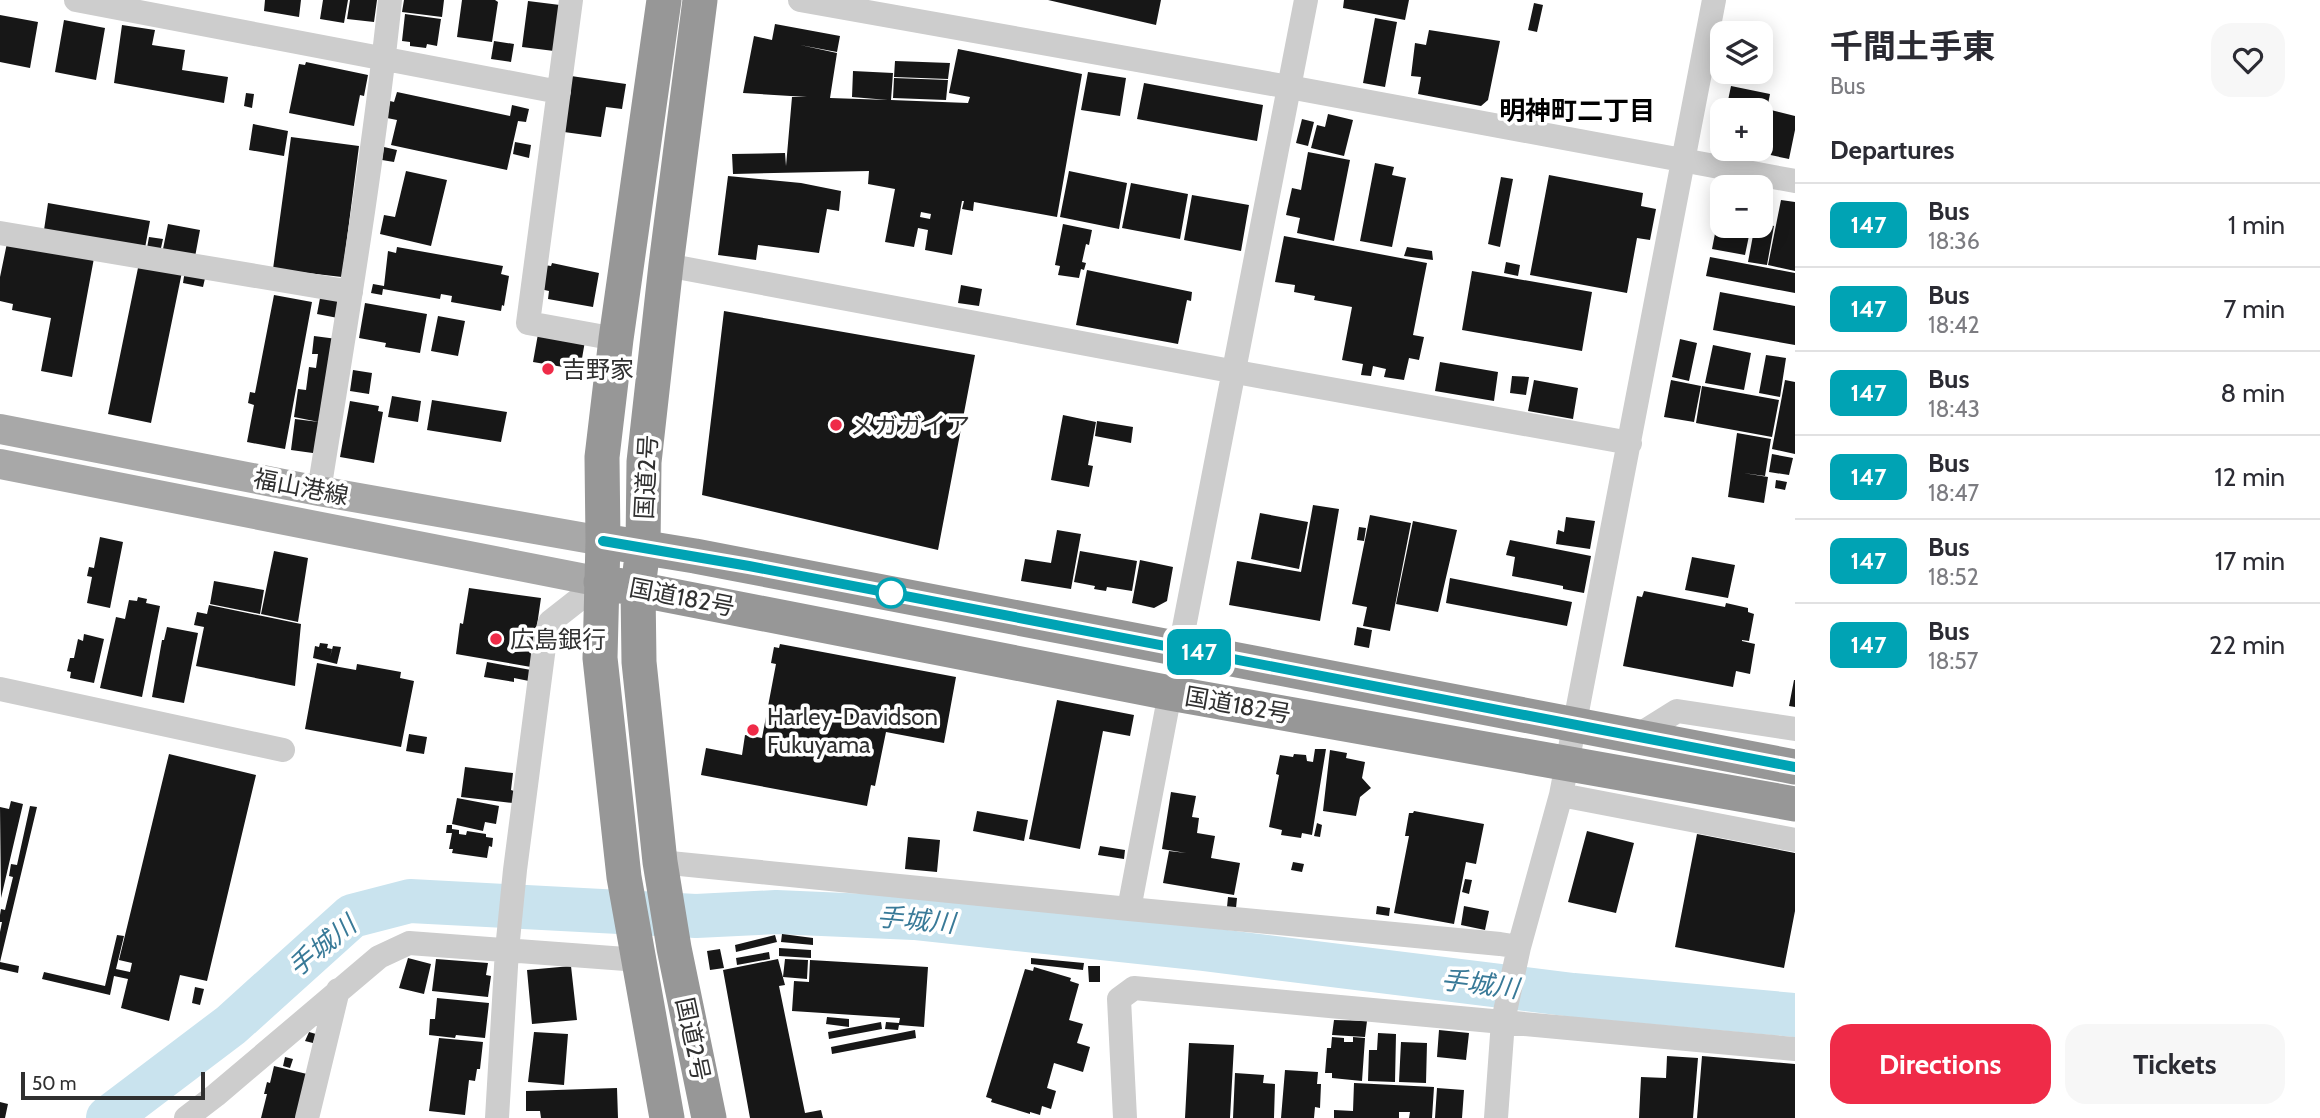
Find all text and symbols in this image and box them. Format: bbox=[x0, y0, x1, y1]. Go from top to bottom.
map controls bbox=[1710, 21, 1773, 238]
button: layers bbox=[1710, 21, 1773, 84]
button: heart bbox=[2211, 23, 2285, 97]
text: 千間土手東 bbox=[1830, 26, 1995, 66]
text: Bus bbox=[1830, 72, 1865, 100]
district label: 明神町二丁目 bbox=[1499, 95, 1655, 127]
button: + bbox=[1710, 98, 1773, 161]
text: Departures bbox=[1830, 134, 1954, 166]
button: − bbox=[1710, 175, 1773, 238]
text: Bus bbox=[1928, 195, 1969, 227]
text: 1 min bbox=[2228, 209, 2285, 241]
text: 147 bbox=[1850, 210, 1887, 239]
text: 18:36 bbox=[1928, 227, 1980, 255]
text: Bus bbox=[1928, 279, 1969, 311]
text: 7 min bbox=[2223, 293, 2285, 325]
text: 147 bbox=[1850, 294, 1887, 323]
text: 18:42 bbox=[1928, 311, 1980, 339]
place label: 吉野家 bbox=[562, 355, 634, 384]
marker: 吉野家 bbox=[540, 361, 556, 377]
text: Bus bbox=[1928, 363, 1969, 395]
text: 8 min bbox=[2221, 377, 2285, 409]
text: 147 bbox=[1850, 378, 1887, 407]
text: 18:43 bbox=[1928, 395, 1980, 423]
place label: メガガイア bbox=[850, 411, 970, 440]
marker: メガガイア bbox=[828, 417, 844, 433]
street label: 国道2号 bbox=[629, 434, 663, 520]
text: Bus bbox=[1928, 447, 1969, 479]
text: 12 min bbox=[2214, 461, 2285, 493]
text: 147 bbox=[1850, 462, 1887, 491]
street label: 福山港線 bbox=[251, 464, 351, 510]
text: 18:47 bbox=[1928, 479, 1979, 507]
text: Bus bbox=[1928, 531, 1969, 563]
text: 17 min bbox=[2215, 545, 2285, 577]
text: 147 bbox=[1850, 546, 1887, 575]
text: 18:52 bbox=[1928, 563, 1979, 591]
street label: 国道182号 bbox=[627, 573, 737, 621]
unlabelled marker bbox=[876, 578, 906, 608]
text: Bus bbox=[1928, 615, 1969, 647]
place label: 広島銀行 bbox=[510, 625, 606, 654]
line badge: 147 bbox=[1159, 629, 1239, 675]
text: 22 min bbox=[2209, 629, 2285, 661]
text: 147 bbox=[1850, 630, 1887, 659]
marker: 広島銀行 bbox=[488, 631, 504, 647]
text: 147 bbox=[1181, 637, 1217, 666]
text: 18:57 bbox=[1928, 647, 1978, 675]
street label: 国道182号 bbox=[1183, 681, 1293, 729]
place label: Harley-Davidson Fukuyama bbox=[767, 702, 938, 759]
marker: Harley-Davidson Fukuyama bbox=[745, 722, 761, 738]
water label: 手城川 bbox=[876, 901, 959, 940]
water label: 手城川 bbox=[282, 907, 365, 983]
water label: 手城川 bbox=[1439, 963, 1524, 1005]
street label: 国道2号 bbox=[670, 995, 716, 1083]
button: Directions bbox=[1830, 1024, 2051, 1104]
button: Tickets bbox=[2065, 1024, 2285, 1104]
scale bar bbox=[21, 1069, 205, 1101]
text: 50 m bbox=[32, 1072, 76, 1095]

